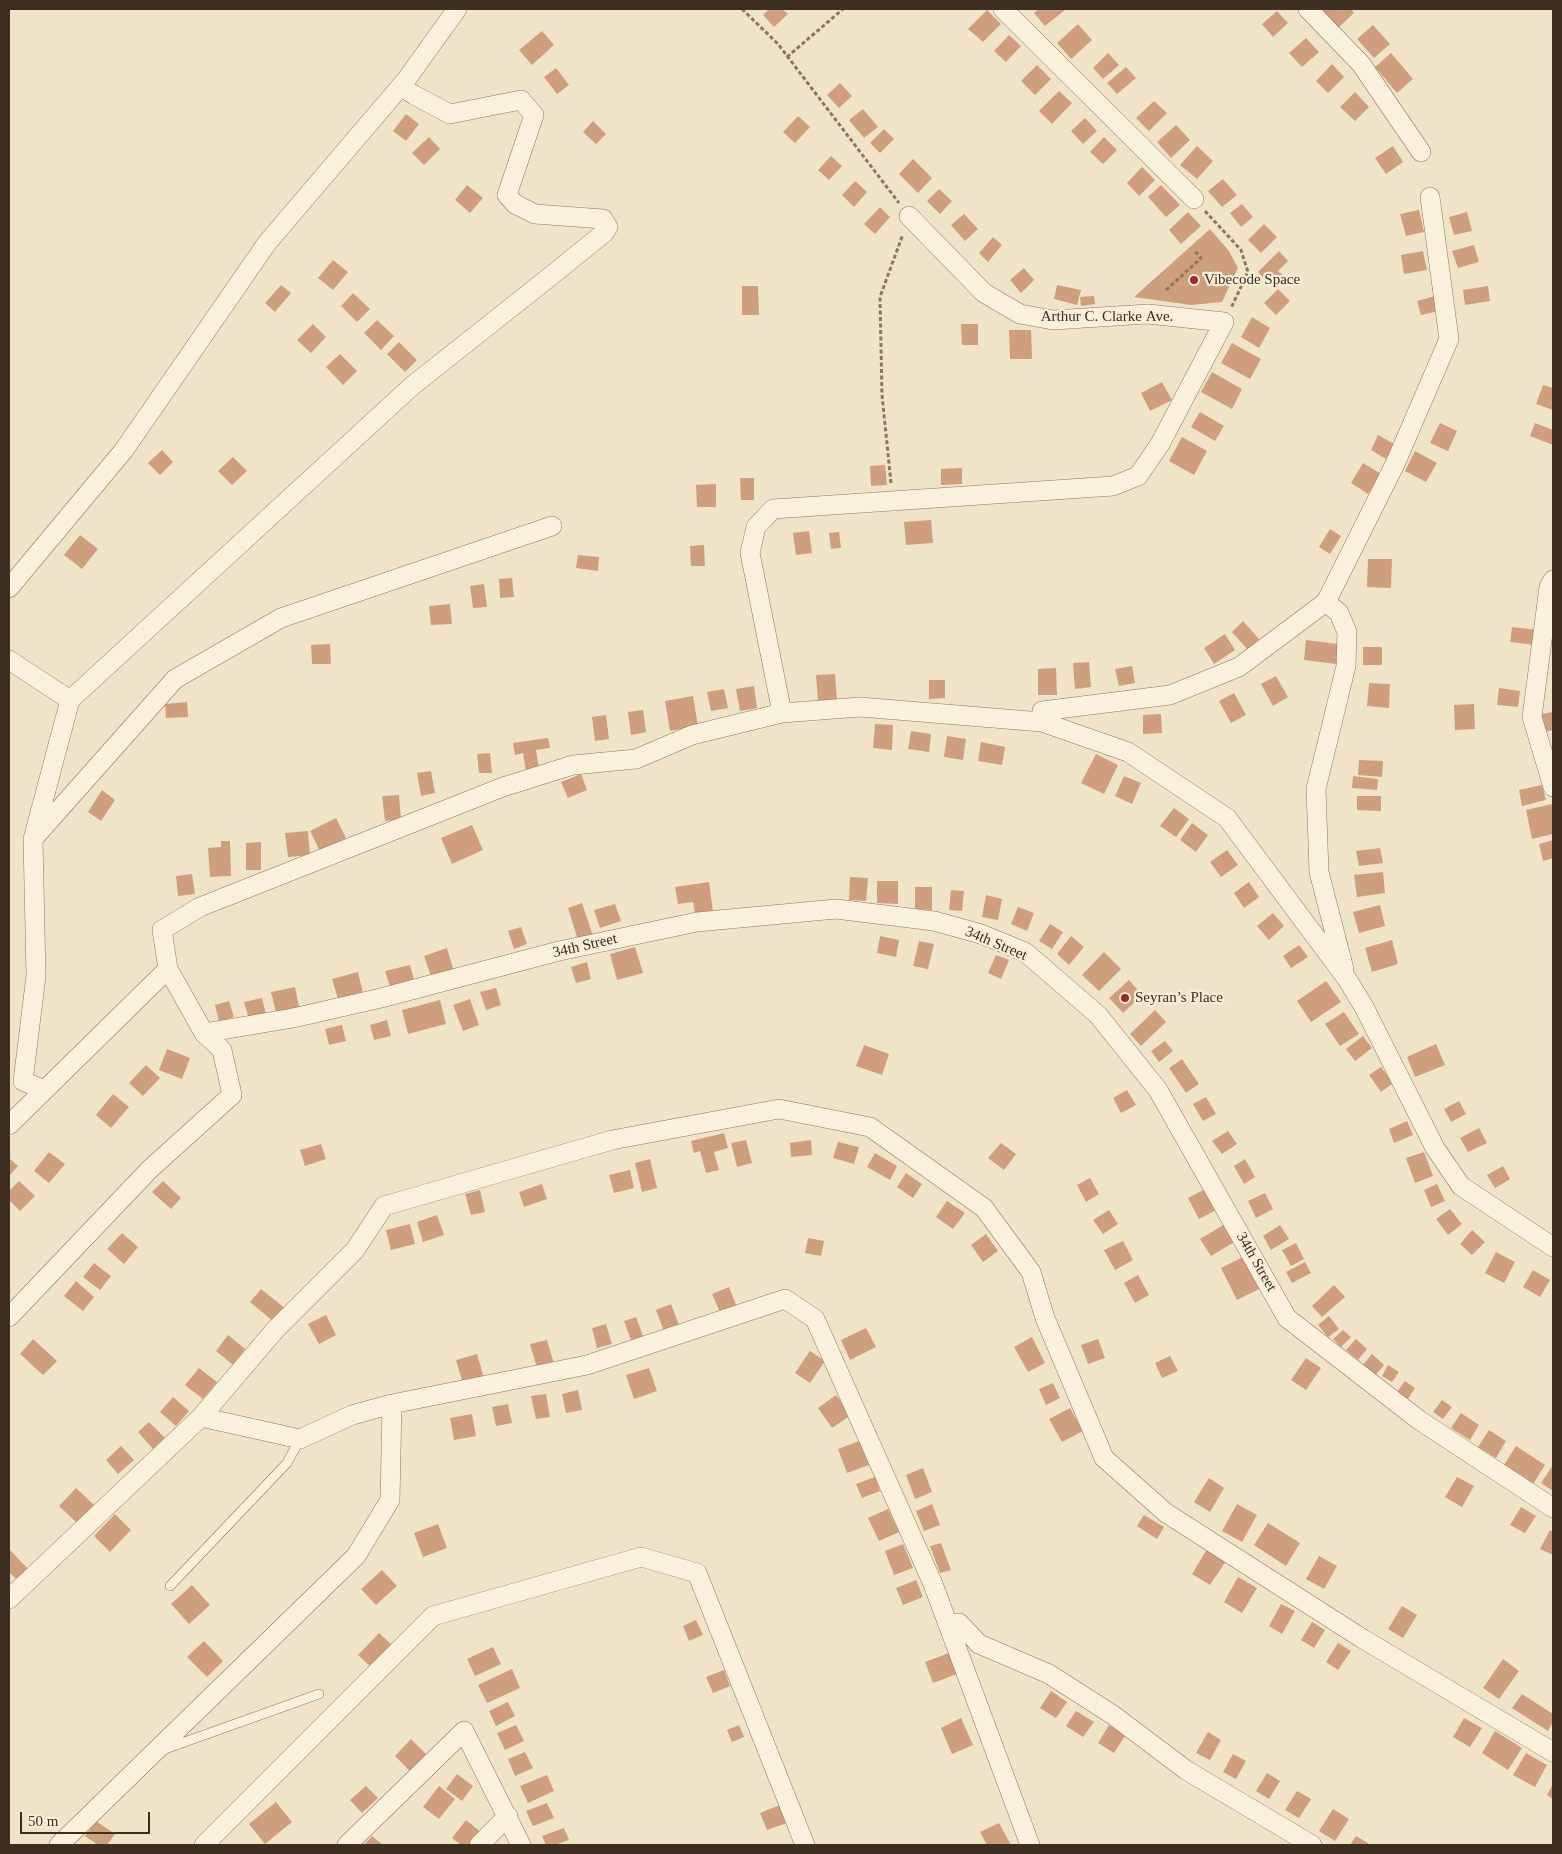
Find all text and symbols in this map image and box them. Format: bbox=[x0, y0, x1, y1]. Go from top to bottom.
place label: Vibecode Space bbox=[1204, 271, 1300, 289]
marker: Vibecode Space bbox=[1188, 274, 1200, 286]
street label: Arthur C. Clarke Ave. bbox=[1041, 308, 1173, 326]
street label: 34th Street bbox=[962, 923, 1030, 965]
street label: 34th Street bbox=[551, 930, 619, 962]
place label: Seyran’s Place bbox=[1135, 989, 1223, 1007]
marker: Seyran’s Place bbox=[1119, 992, 1131, 1004]
street label: 34th Street bbox=[1232, 1229, 1280, 1295]
scale bar bbox=[22, 1802, 152, 1834]
text: 50 m bbox=[28, 1813, 58, 1829]

